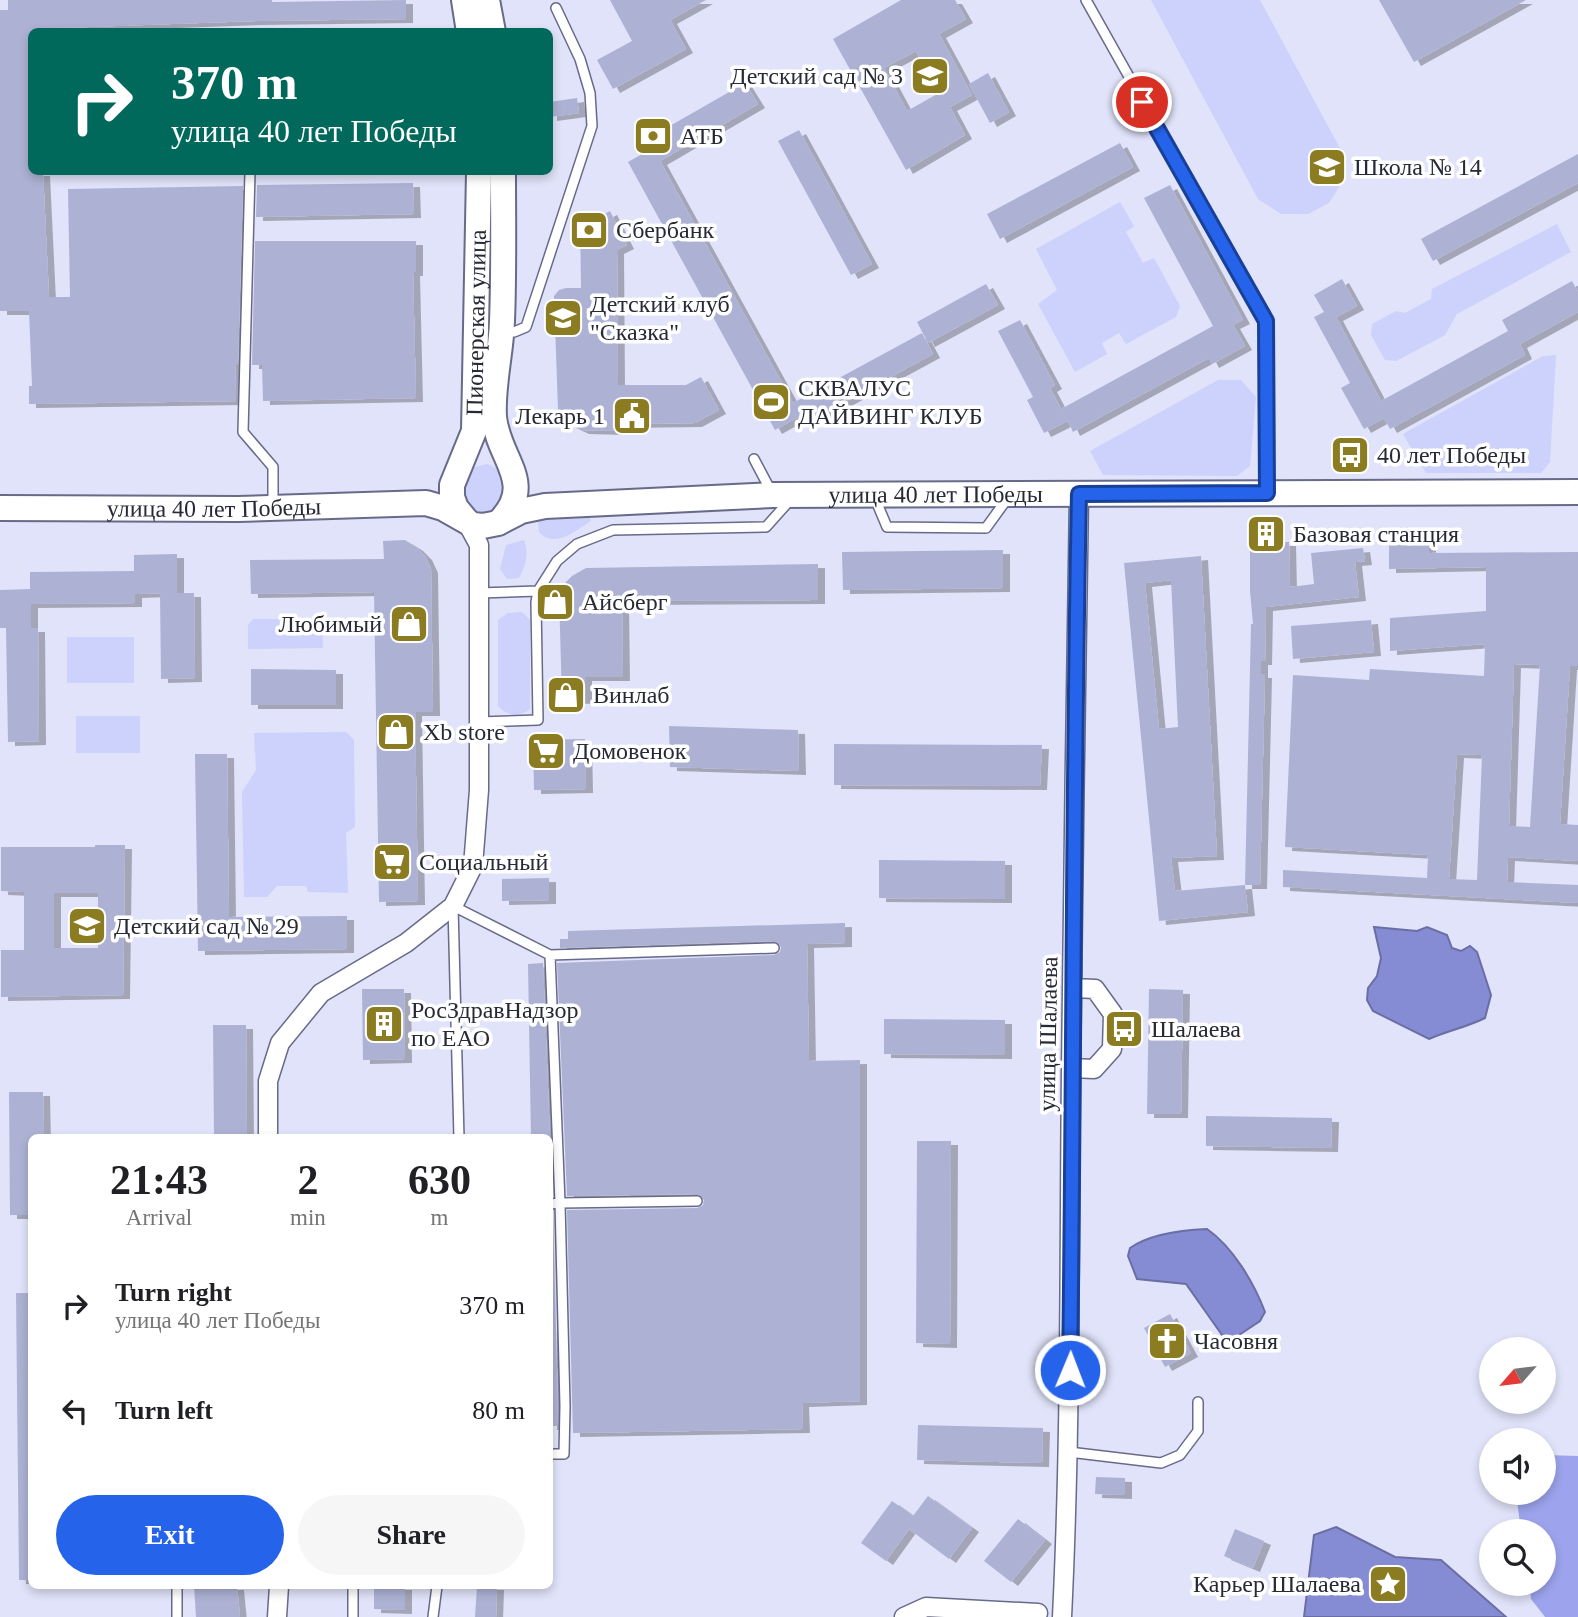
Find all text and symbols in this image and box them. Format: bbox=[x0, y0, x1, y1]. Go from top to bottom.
text: 370 m bbox=[171, 55, 298, 110]
school or university icon: Детский сад № 3 bbox=[909, 55, 951, 97]
icon: right bbox=[56, 56, 147, 147]
place label: Детский сад № 3 bbox=[730, 63, 903, 89]
pin bbox=[1112, 72, 1172, 132]
icon: arrive bbox=[1123, 83, 1161, 121]
text: улица 40 лет Победы bbox=[171, 113, 457, 149]
bank icon: АТБ bbox=[632, 115, 674, 157]
place label: АТБ bbox=[680, 123, 724, 149]
school or university icon: Школа № 14 bbox=[1306, 146, 1348, 188]
place label: Школа № 14 bbox=[1354, 154, 1482, 180]
bank icon: Сбербанк bbox=[568, 209, 610, 251]
place label: Сбербанк bbox=[616, 217, 715, 243]
street label: Пионерская улица bbox=[461, 229, 491, 416]
place label: Детский клуб "Сказка" bbox=[590, 291, 730, 345]
school or university icon: Детский клуб "Сказка" bbox=[542, 297, 584, 339]
place label: СКВАЛУС ДАЙВИНГ КЛУБ bbox=[798, 375, 983, 429]
sports icon: СКВАЛУС ДАЙВИНГ КЛУБ bbox=[750, 381, 792, 423]
public building icon: Лекарь 1 bbox=[611, 395, 653, 437]
place label: Лекарь 1 bbox=[515, 403, 605, 429]
bus stop icon: 40 лет Победы bbox=[1329, 434, 1371, 476]
place label: 40 лет Победы bbox=[1377, 442, 1526, 468]
street label: улица 40 лет Победы bbox=[828, 481, 1043, 508]
street label: улица 40 лет Победы bbox=[107, 493, 322, 522]
building icon: Базовая станция bbox=[1245, 513, 1287, 555]
place label: Базовая станция bbox=[1293, 521, 1459, 547]
shop icon: Айсберг bbox=[534, 581, 576, 623]
place label: Айсберг bbox=[582, 589, 668, 615]
shop icon: Любимый bbox=[388, 603, 430, 645]
place label: Любимый bbox=[279, 611, 382, 637]
shop icon: Винлаб bbox=[545, 674, 587, 716]
place label: Винлаб bbox=[593, 682, 670, 708]
shop icon: Xb store bbox=[375, 711, 417, 753]
place label: Xb store bbox=[423, 719, 505, 745]
supermarket icon: Домовенок bbox=[525, 730, 567, 772]
place label: Домовенок bbox=[573, 738, 687, 764]
supermarket icon: Социальный bbox=[371, 841, 413, 883]
place label: Социальный bbox=[419, 849, 548, 875]
school or university icon: Детский сад № 29 bbox=[66, 905, 108, 947]
place label: Детский сад № 29 bbox=[114, 913, 299, 939]
street label: улица Шалаева bbox=[1034, 956, 1062, 1112]
place label: РосЗдравНадзор по ЕАО bbox=[411, 997, 578, 1051]
building icon: РосЗдравНадзор по ЕАО bbox=[363, 1003, 405, 1045]
bus stop icon: Шалаева bbox=[1103, 1008, 1145, 1050]
place label: Шалаева bbox=[1151, 1016, 1241, 1042]
text: 21:43 bbox=[110, 1157, 208, 1203]
text: 2 bbox=[297, 1157, 318, 1203]
text: 630 bbox=[408, 1157, 471, 1203]
text: Arrival bbox=[126, 1205, 192, 1230]
text: min bbox=[290, 1205, 326, 1230]
text: m bbox=[430, 1205, 448, 1230]
text: Turn right bbox=[115, 1278, 232, 1307]
icon: right bbox=[56, 1287, 94, 1325]
text: 370 m bbox=[459, 1291, 525, 1320]
text: улица 40 лет Победы bbox=[115, 1308, 320, 1333]
church icon: Часовня bbox=[1146, 1320, 1188, 1362]
place label: Часовня bbox=[1194, 1328, 1278, 1354]
position arrow bbox=[1033, 1333, 1107, 1407]
north arrow bbox=[1479, 1337, 1556, 1414]
map controls bbox=[1479, 1337, 1556, 1596]
icon: left bbox=[56, 1392, 94, 1430]
text: Turn left bbox=[115, 1396, 213, 1425]
text: 80 m bbox=[472, 1396, 525, 1425]
button: sound bbox=[1479, 1428, 1556, 1505]
button: Exit bbox=[56, 1495, 284, 1575]
button: Share bbox=[298, 1495, 525, 1575]
button: search bbox=[1479, 1519, 1556, 1596]
place icon: Карьер Шалаева bbox=[1367, 1563, 1409, 1605]
place label: Карьер Шалаева bbox=[1193, 1571, 1361, 1597]

